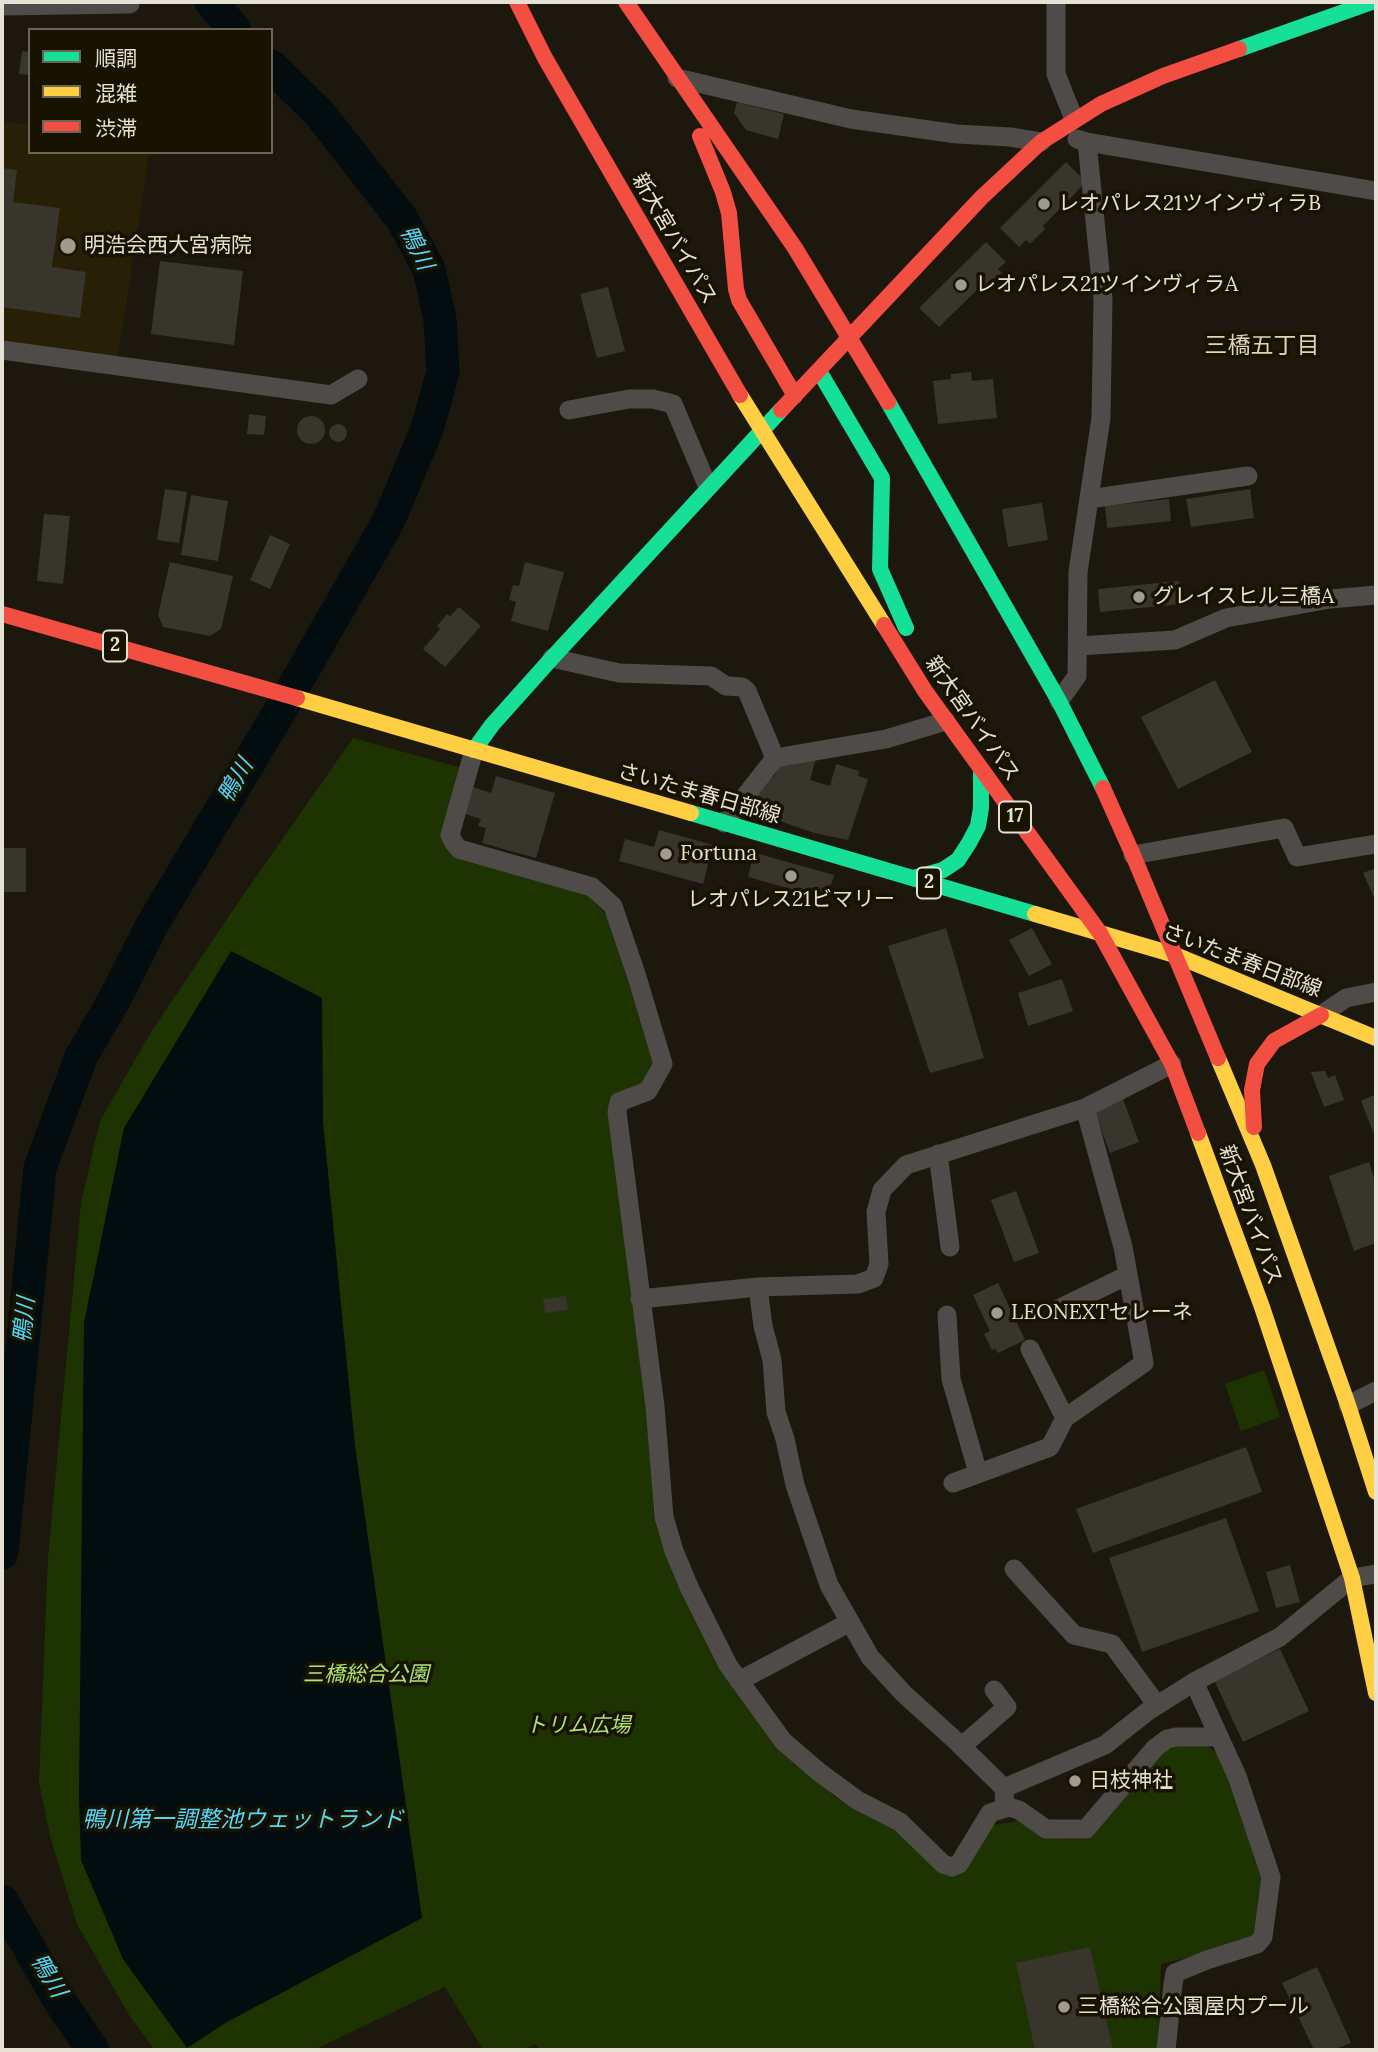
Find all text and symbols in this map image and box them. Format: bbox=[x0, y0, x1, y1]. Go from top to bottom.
legend bbox=[28, 28, 273, 154]
text: 順調 bbox=[95, 45, 137, 72]
text: 混雑 bbox=[95, 80, 137, 107]
text: 渋滞 bbox=[95, 115, 137, 142]
street label: 新大宮バイパス bbox=[626, 169, 722, 309]
place label: レオパレス21ツインヴィラB bbox=[1058, 191, 1321, 217]
marker: レオパレス21ツインヴィラB bbox=[1036, 196, 1052, 212]
water label: 鴨川 bbox=[394, 221, 438, 275]
place label: 明浩会西大宮病院 bbox=[84, 233, 252, 259]
marker: 明浩会西大宮病院 bbox=[58, 236, 78, 256]
place label: レオパレス21ツインヴィラA bbox=[975, 272, 1238, 298]
marker: レオパレス21ツインヴィラA bbox=[953, 277, 969, 293]
district label: 三橋五丁目 bbox=[1205, 332, 1319, 360]
place label: グレイスヒル三橋A bbox=[1153, 584, 1334, 610]
marker: グレイスヒル三橋A bbox=[1131, 589, 1147, 605]
road number: 2 bbox=[103, 631, 127, 662]
street label: 新大宮バイパス bbox=[920, 652, 1024, 786]
water label: 鴨川 bbox=[213, 754, 259, 808]
street label: さいたま春日部線 bbox=[615, 759, 783, 829]
road number: 17 bbox=[999, 802, 1031, 832]
place label: Fortuna bbox=[680, 841, 757, 867]
marker: Fortuna bbox=[658, 846, 674, 862]
marker: レオパレス21ビマリー bbox=[783, 868, 799, 884]
road number: 2 bbox=[917, 868, 941, 898]
place label: レオパレス21ビマリー bbox=[687, 887, 895, 913]
street label: さいたま春日部線 bbox=[1159, 919, 1325, 1003]
street label: 新大宮バイパス bbox=[1213, 1142, 1287, 1288]
water label: 鴨川 bbox=[9, 1296, 41, 1344]
place label: LEONEXTセレーネ bbox=[1011, 1300, 1193, 1326]
marker: LEONEXTセレーネ bbox=[989, 1305, 1005, 1321]
park label: 三橋総合公園 bbox=[303, 1662, 429, 1688]
park label: トリム広場 bbox=[526, 1713, 630, 1739]
place label: 日枝神社 bbox=[1089, 1768, 1173, 1794]
marker: 日枝神社 bbox=[1067, 1773, 1083, 1789]
water label: 鴨川第一調整池ウェットランド bbox=[82, 1806, 404, 1834]
water label: 鴨川 bbox=[24, 1949, 72, 2003]
place label: 三橋総合公園屋内プール bbox=[1078, 1994, 1309, 2020]
marker: 三橋総合公園屋内プール bbox=[1056, 1999, 1072, 2015]

